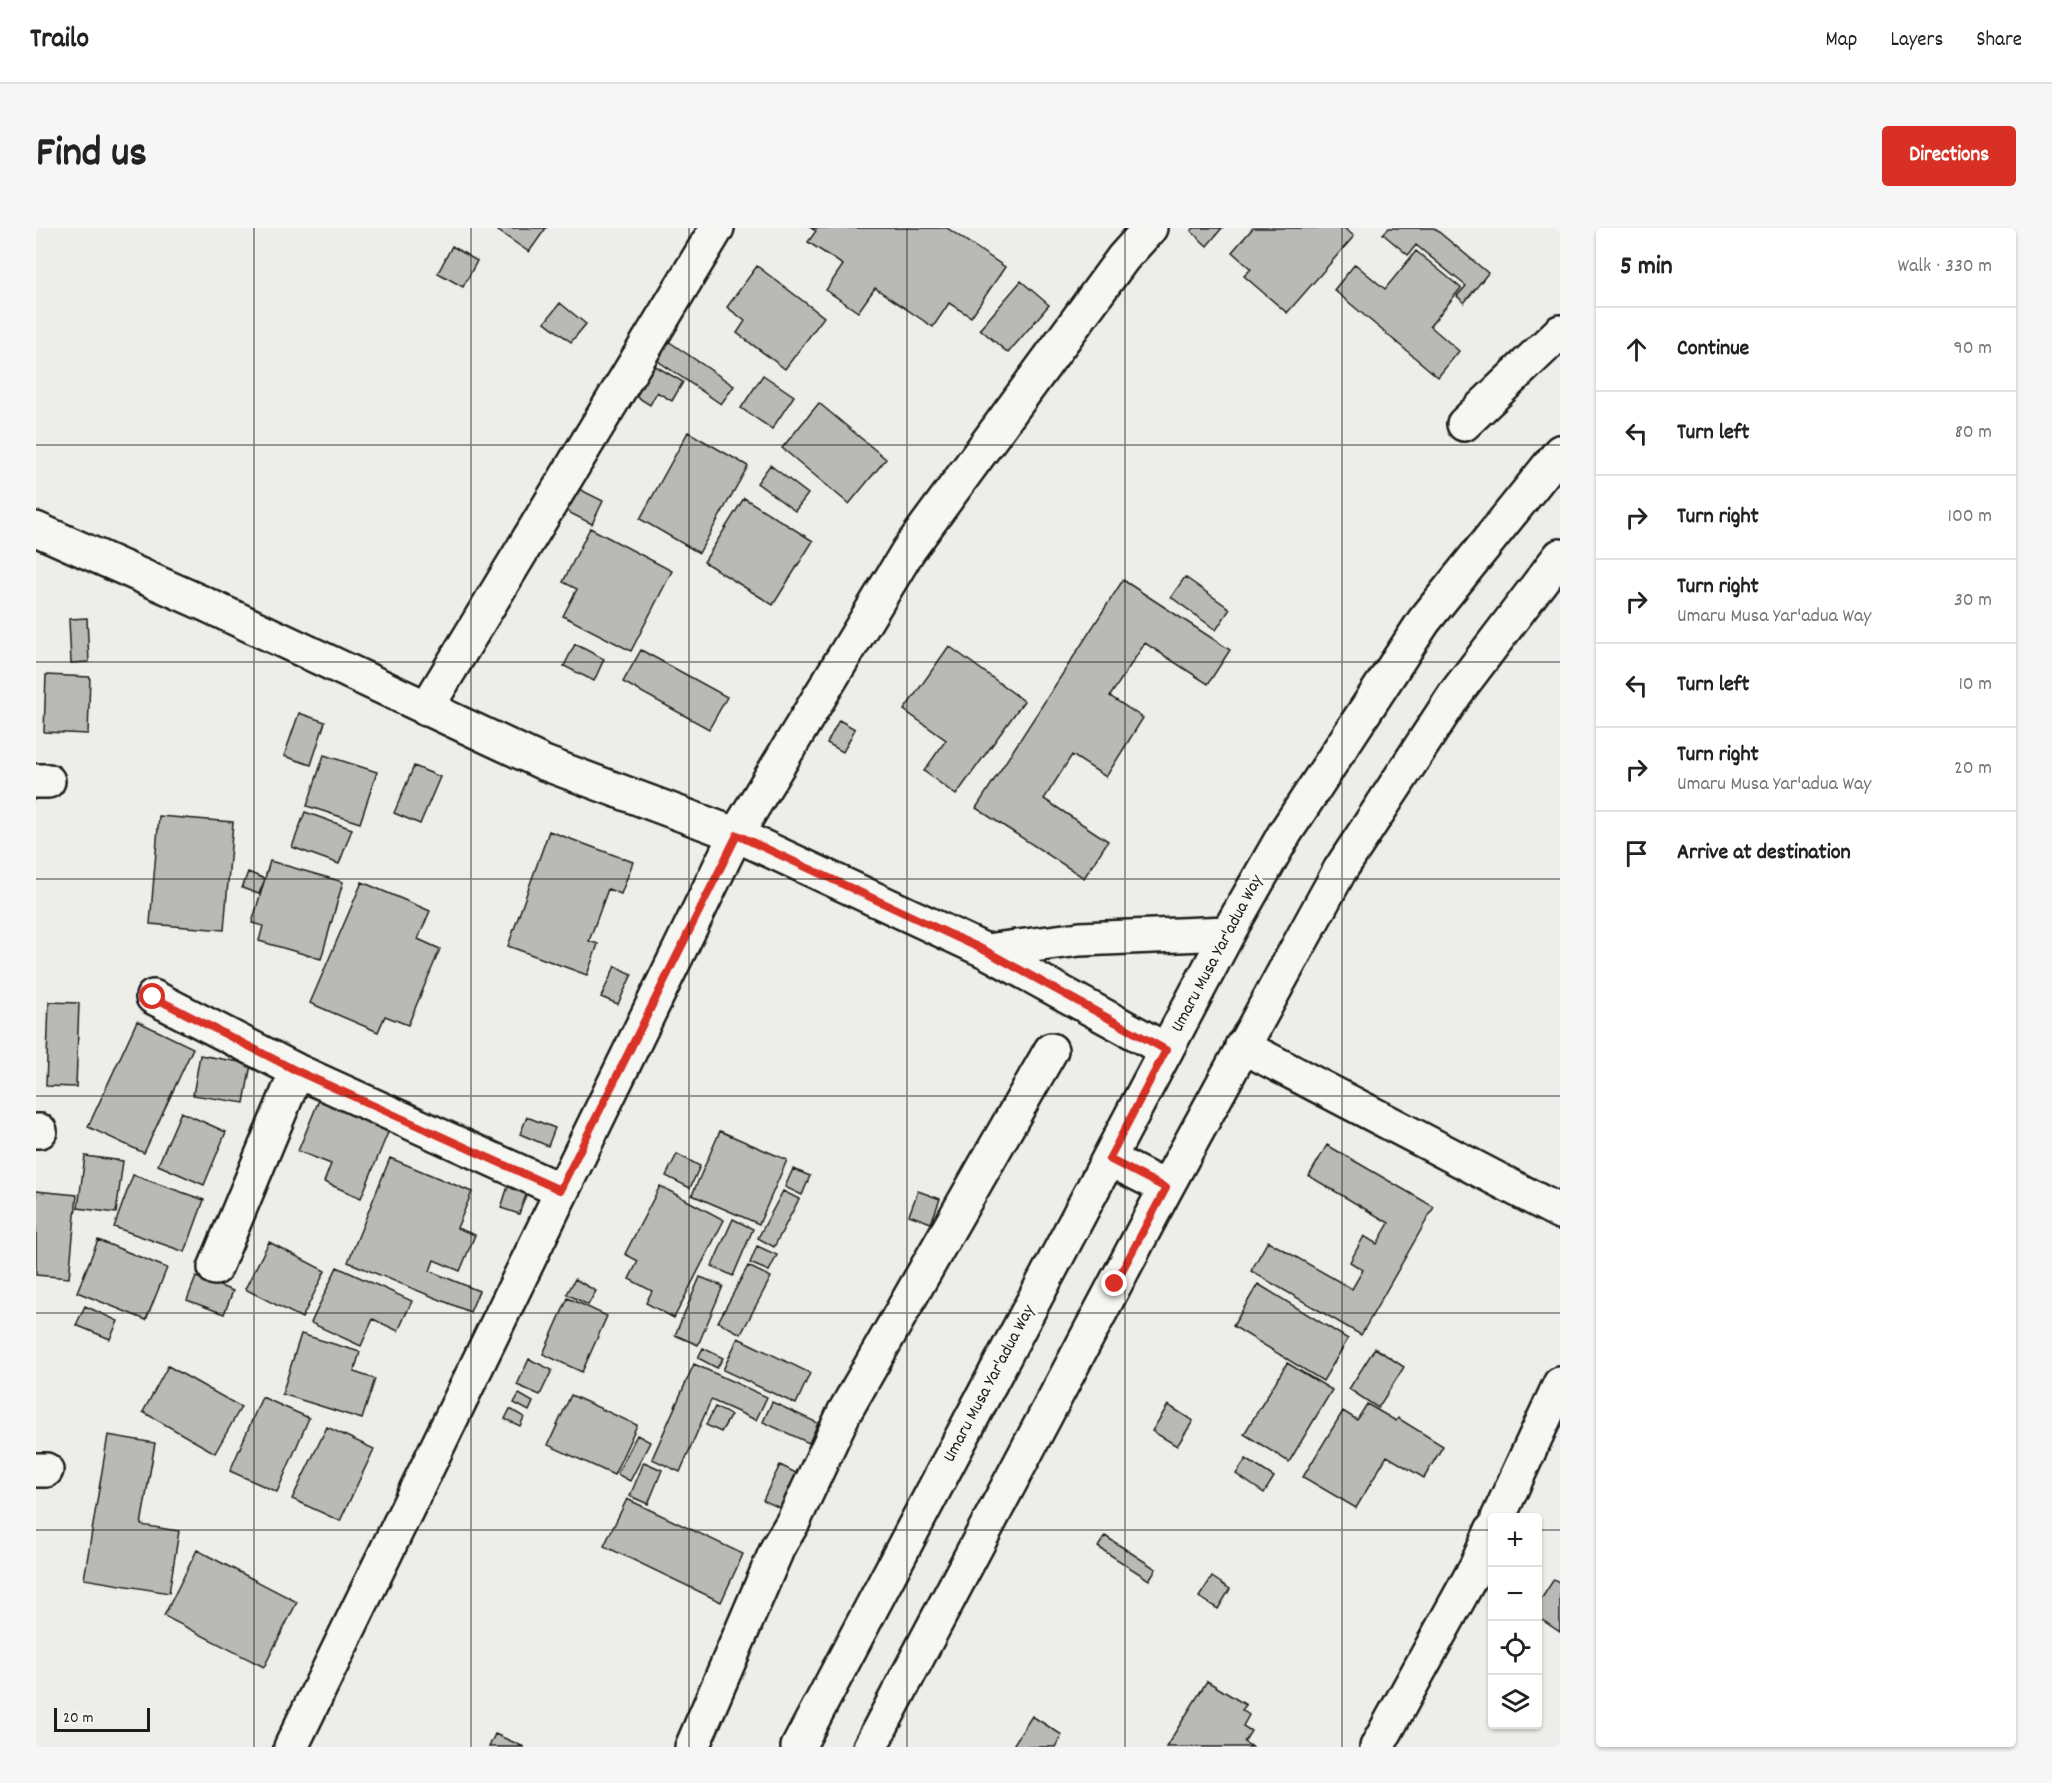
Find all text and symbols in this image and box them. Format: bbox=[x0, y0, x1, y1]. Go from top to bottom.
text: Trailo bbox=[30, 21, 89, 61]
text: Map bbox=[1826, 26, 1857, 56]
text: Layers bbox=[1890, 26, 1943, 56]
text: Share bbox=[1976, 26, 2022, 56]
text: Find us bbox=[36, 126, 147, 186]
button: Directions bbox=[1882, 126, 2016, 186]
text: 5 min bbox=[1620, 249, 1673, 286]
text: Walk · 330 m bbox=[1897, 253, 1992, 281]
icon: ahead bbox=[1620, 333, 1653, 366]
text: Continue bbox=[1677, 334, 1749, 365]
text: 90 m bbox=[1954, 335, 1992, 363]
icon: left bbox=[1620, 417, 1653, 450]
text: Turn left bbox=[1677, 418, 1749, 449]
text: 80 m bbox=[1955, 419, 1992, 447]
icon: right bbox=[1620, 501, 1653, 534]
text: Turn right bbox=[1677, 502, 1759, 533]
text: 100 m bbox=[1948, 503, 1992, 531]
text: Turn right bbox=[1677, 572, 1759, 603]
icon: right bbox=[1620, 585, 1653, 618]
text: 30 m bbox=[1954, 587, 1992, 615]
text: Umaru Musa Yar'adua Way bbox=[1677, 603, 1871, 631]
icon: left bbox=[1620, 669, 1653, 702]
text: Turn left bbox=[1677, 670, 1749, 701]
text: 10 m bbox=[1958, 671, 1992, 699]
text: Turn right bbox=[1677, 740, 1759, 771]
icon: right bbox=[1620, 753, 1653, 786]
text: 20 m bbox=[1954, 755, 1992, 783]
text: Umaru Musa Yar'adua Way bbox=[1677, 771, 1871, 799]
icon: arrive bbox=[1620, 837, 1653, 870]
text: Arrive at destination bbox=[1677, 838, 1851, 869]
street label: Umaru Musa Yar'adua Way bbox=[1166, 870, 1270, 1037]
route start bbox=[139, 983, 165, 1009]
route end bbox=[1101, 1270, 1127, 1296]
street label: Umaru Musa Yar'adua Way bbox=[938, 1300, 1042, 1467]
map controls bbox=[1488, 1513, 1542, 1729]
button: + bbox=[1488, 1513, 1542, 1567]
button: − bbox=[1488, 1567, 1542, 1621]
button: locate bbox=[1488, 1621, 1542, 1675]
button: layers bbox=[1488, 1675, 1542, 1729]
scale bar bbox=[54, 1705, 150, 1732]
text: 20 m bbox=[63, 1707, 93, 1730]

